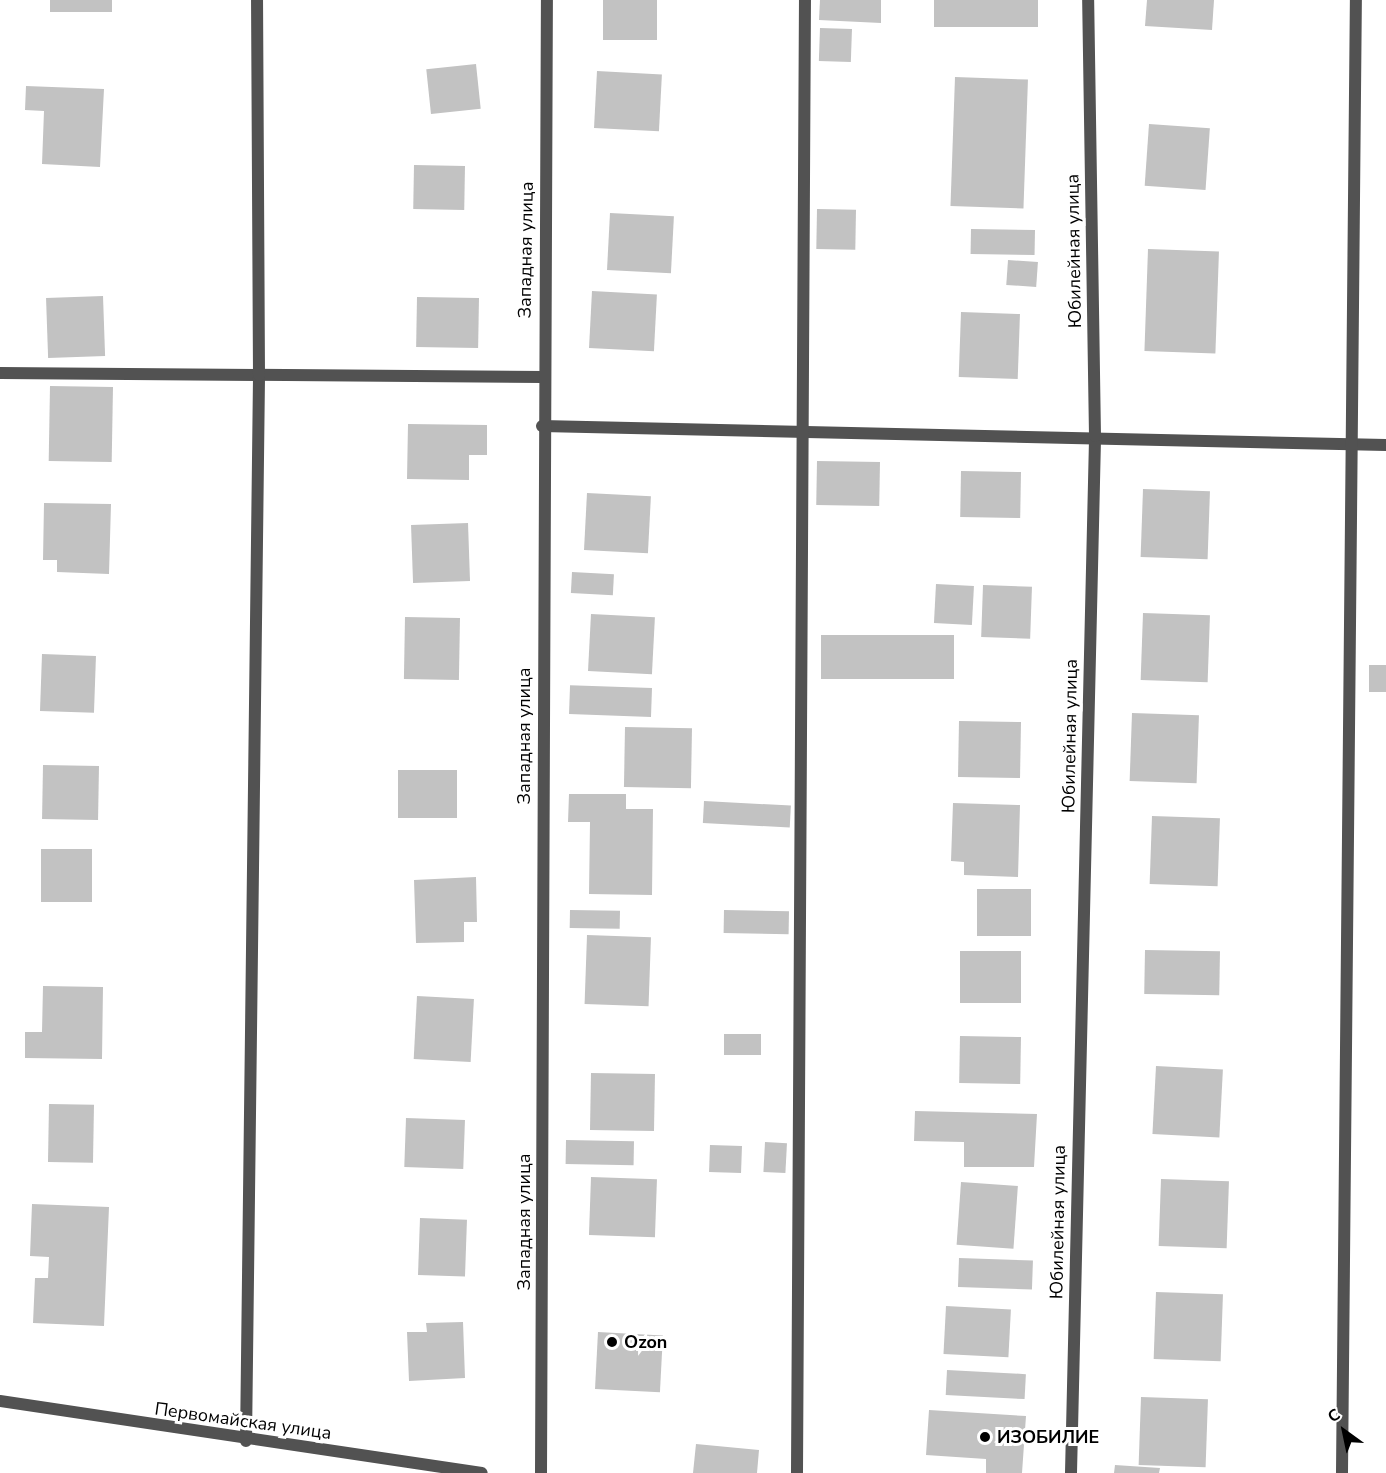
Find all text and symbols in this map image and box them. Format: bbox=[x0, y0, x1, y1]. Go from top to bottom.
street label: Юбилейная улица bbox=[1062, 174, 1086, 328]
street label: Западная улица bbox=[514, 181, 538, 319]
street label: Юбилейная улица bbox=[1058, 659, 1082, 813]
street label: Западная улица bbox=[513, 668, 535, 804]
street label: Юбилейная улица bbox=[1046, 1145, 1070, 1299]
street label: Западная улица bbox=[513, 1154, 535, 1290]
place label: Ozon bbox=[624, 1331, 667, 1353]
marker: Ozon bbox=[605, 1335, 619, 1349]
street label: Первомайская улица bbox=[153, 1398, 333, 1444]
north arrow bbox=[1314, 1401, 1374, 1461]
text: С bbox=[1324, 1404, 1345, 1428]
place label: ИЗОБИЛИЕ bbox=[997, 1426, 1099, 1448]
marker: ИЗОБИЛИЕ bbox=[978, 1430, 992, 1444]

